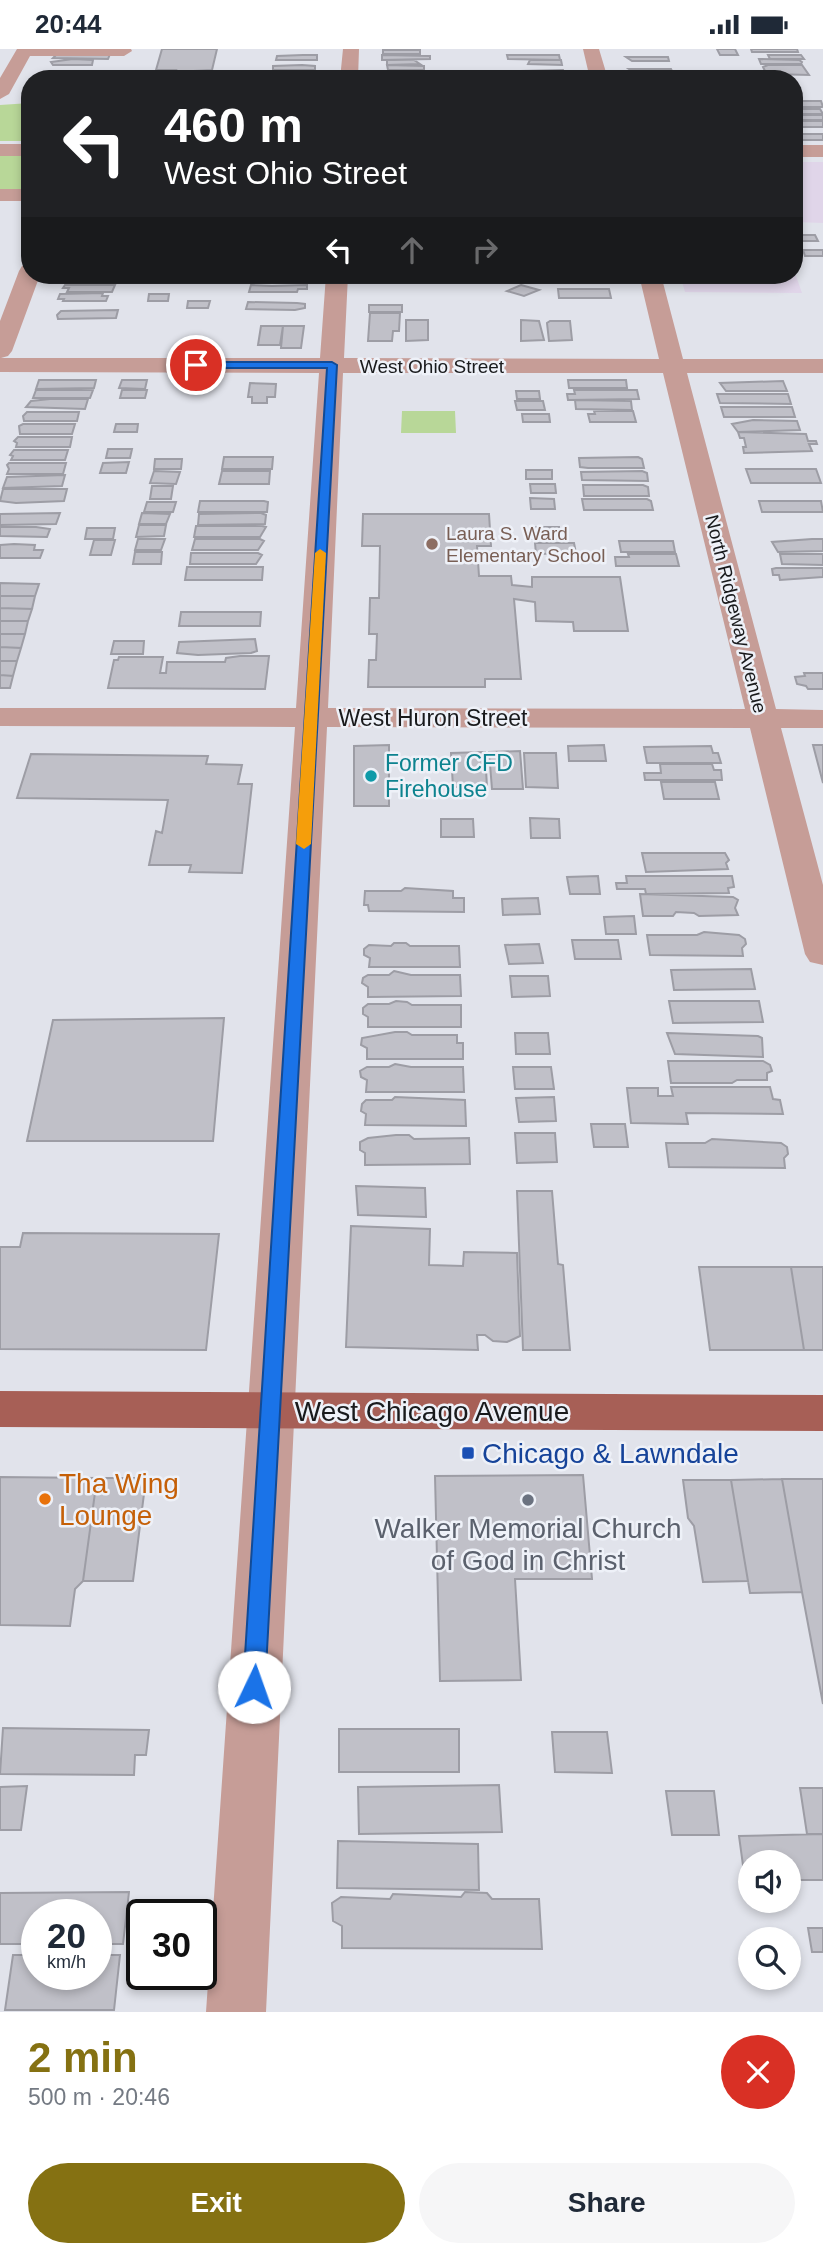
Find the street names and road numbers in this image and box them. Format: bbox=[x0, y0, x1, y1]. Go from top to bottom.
street label: West Ohio Street bbox=[360, 356, 505, 377]
street label: North Ridgeway Avenue bbox=[701, 513, 771, 715]
street label: West Huron Street bbox=[339, 705, 528, 731]
street label: West Chicago Avenue bbox=[295, 1396, 569, 1427]

